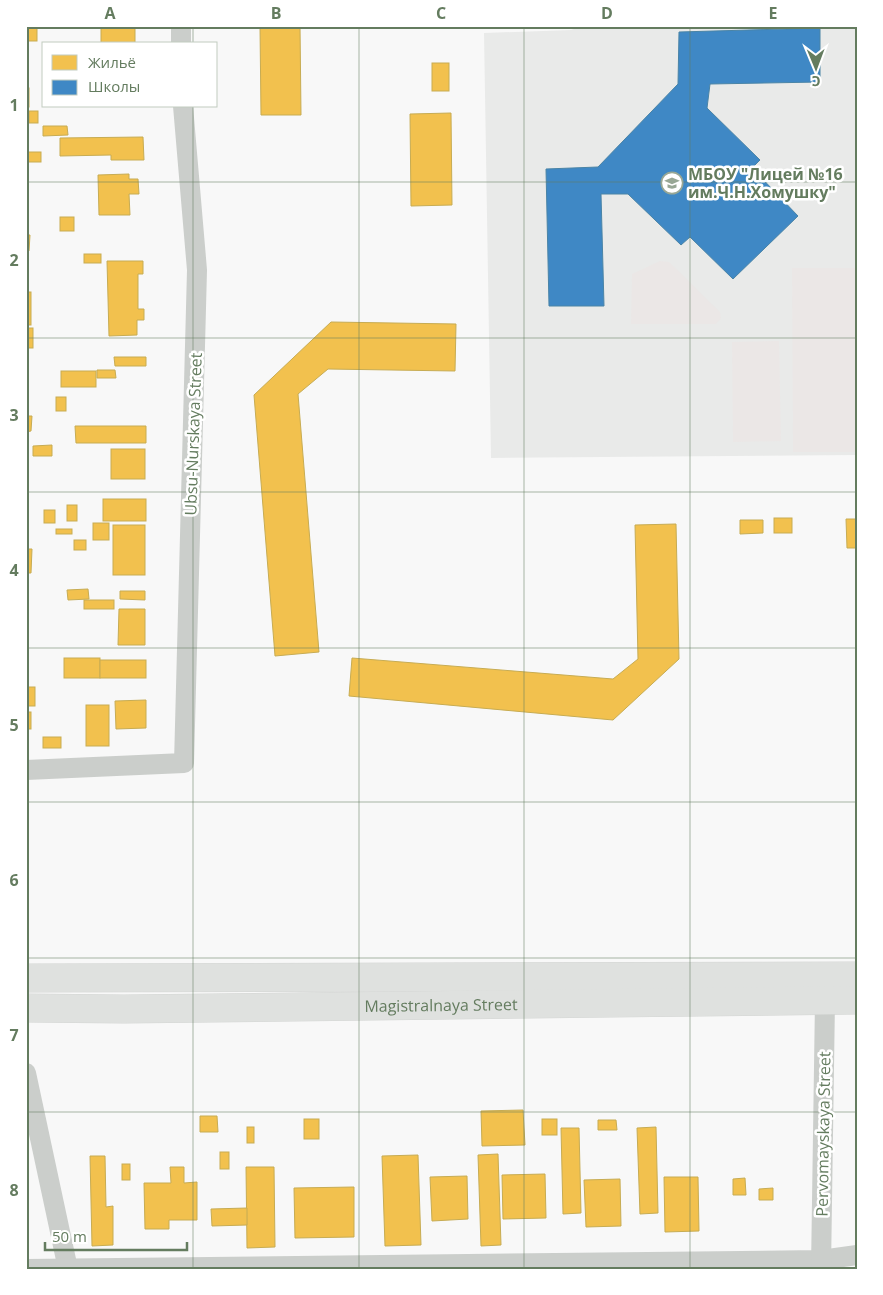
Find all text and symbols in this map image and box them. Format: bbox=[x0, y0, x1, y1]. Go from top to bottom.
text: A bbox=[104, 2, 116, 24]
text: B bbox=[271, 2, 281, 24]
text: C bbox=[436, 2, 446, 24]
text: D bbox=[601, 2, 613, 24]
text: E bbox=[769, 2, 778, 24]
legend bbox=[42, 42, 218, 108]
north arrow bbox=[790, 42, 840, 92]
text: Жильё bbox=[88, 52, 136, 72]
text: С bbox=[812, 72, 821, 91]
text: Школы bbox=[88, 76, 140, 96]
text: 1 bbox=[9, 94, 19, 116]
place label: МБОУ "Лицей №16 им.Ч.Н.Хомушку" bbox=[688, 163, 843, 203]
school or university icon: МБОУ "Лицей №16 им.Ч.Н.Хомушку" bbox=[660, 171, 684, 195]
text: 2 bbox=[9, 249, 19, 271]
street label: Ubsu-Nurskaya Street bbox=[179, 352, 207, 516]
text: 3 bbox=[9, 404, 19, 426]
text: 4 bbox=[9, 559, 19, 581]
text: 5 bbox=[9, 714, 19, 736]
text: 6 bbox=[9, 869, 19, 891]
street label: Magistralnaya Street bbox=[364, 993, 518, 1017]
text: 7 bbox=[9, 1024, 19, 1046]
street label: Pervomayskaya Street bbox=[811, 1051, 835, 1217]
text: 8 bbox=[9, 1179, 19, 1201]
scale bar bbox=[45, 1220, 188, 1252]
text: 50 m bbox=[52, 1226, 87, 1246]

